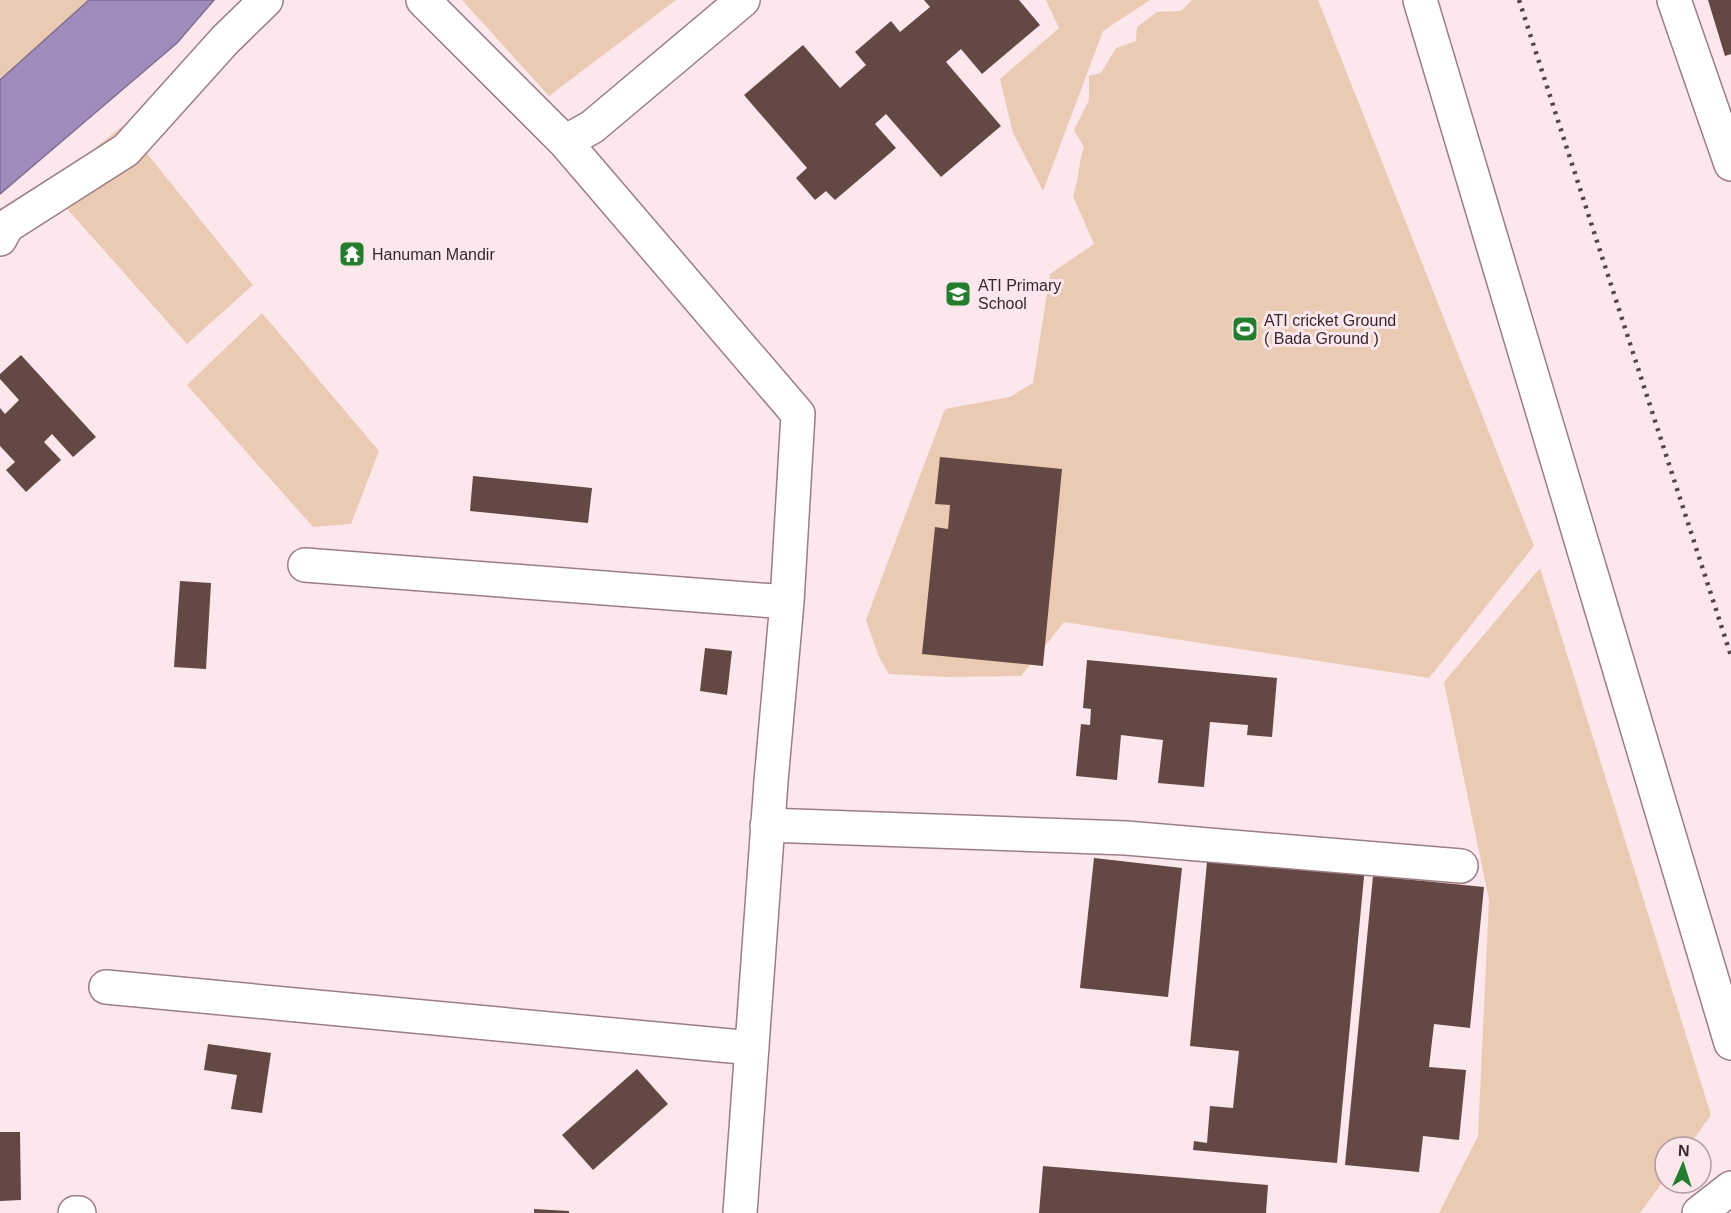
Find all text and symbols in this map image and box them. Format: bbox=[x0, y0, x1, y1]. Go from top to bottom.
temple icon: Hanuman Mandir bbox=[337, 239, 367, 269]
place label: Hanuman Mandir bbox=[372, 246, 495, 263]
place label: ATI Primary School bbox=[978, 277, 1061, 312]
school or university icon: ATI Primary School bbox=[943, 279, 973, 309]
place label: ATI cricket Ground ( Bada Ground ) bbox=[1264, 312, 1396, 347]
sports icon: ATI cricket Ground ( Bada Ground ) bbox=[1230, 314, 1260, 344]
north arrow bbox=[1653, 1135, 1713, 1195]
text: N bbox=[1678, 1142, 1690, 1159]

